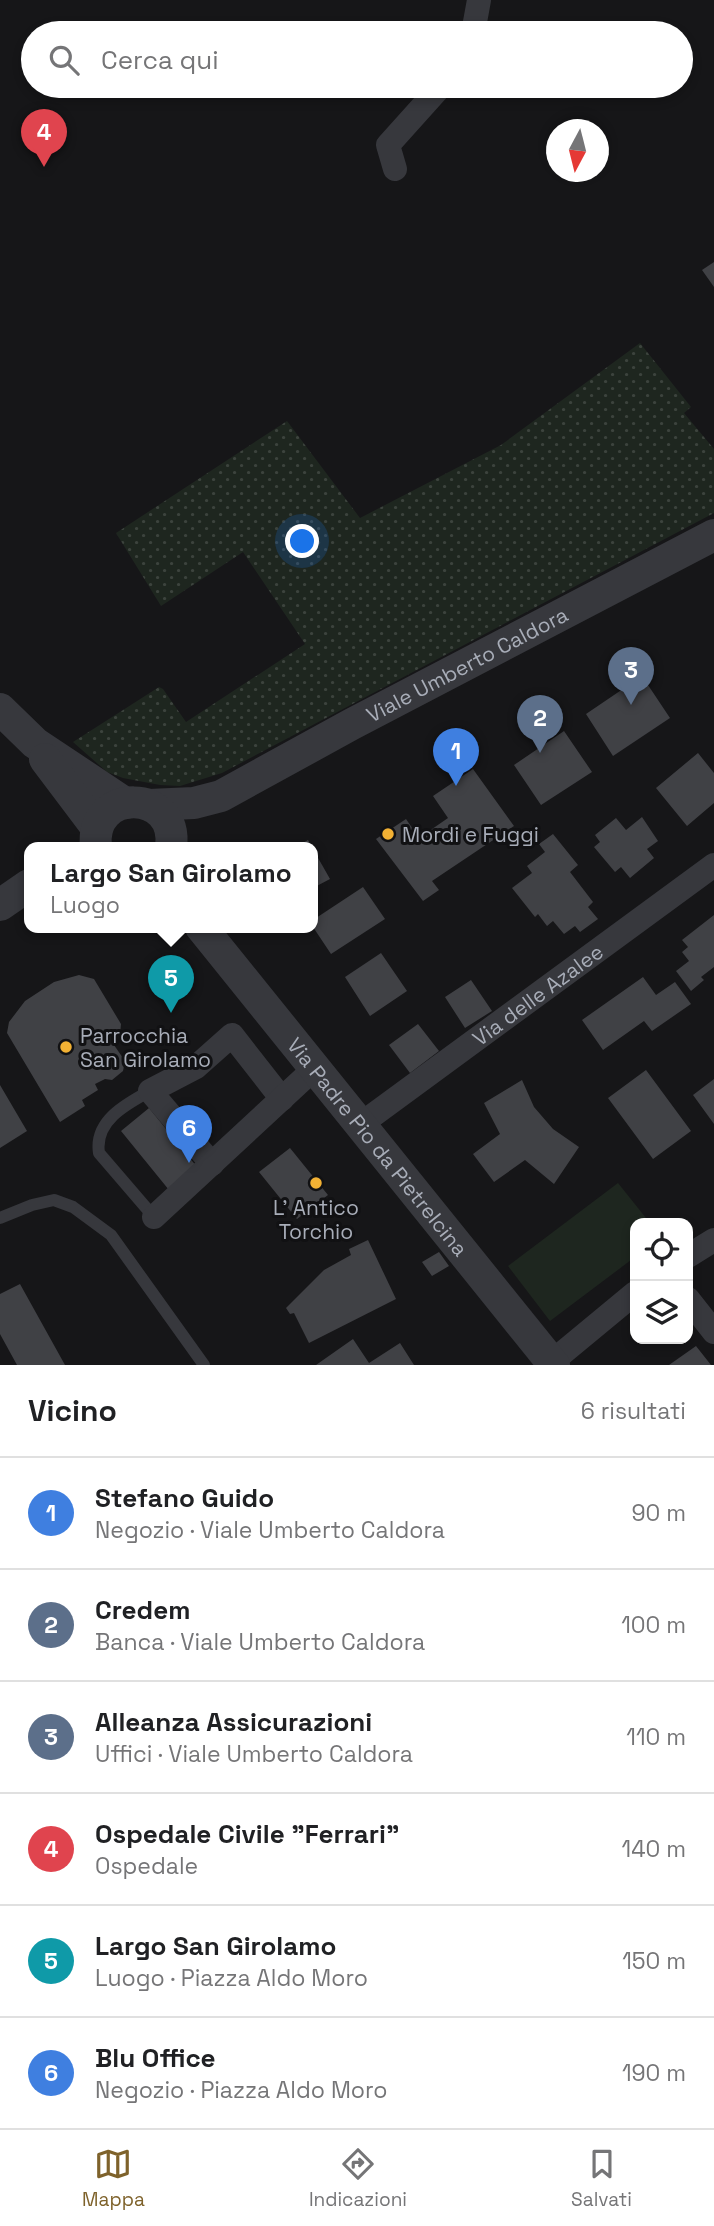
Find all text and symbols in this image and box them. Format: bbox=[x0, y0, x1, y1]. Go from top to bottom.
search box bbox=[21, 21, 693, 98]
icon: search bbox=[45, 41, 83, 79]
text: Cerca qui bbox=[101, 43, 219, 77]
pin: 4 bbox=[21, 109, 67, 167]
north arrow bbox=[546, 119, 609, 182]
your location bbox=[285, 524, 319, 558]
street label: Viale Umberto Caldora bbox=[361, 600, 572, 728]
pin: 3 bbox=[608, 647, 654, 705]
pin: 2 bbox=[517, 695, 563, 753]
pin: 1 bbox=[433, 728, 479, 786]
place label: Mordi e Fuggi bbox=[402, 821, 539, 848]
marker: Mordi e Fuggi bbox=[380, 826, 396, 842]
popup bbox=[24, 842, 318, 933]
text: Largo San Girolamo bbox=[50, 856, 292, 890]
text: Luogo bbox=[50, 890, 120, 920]
street label: Via delle Azalee bbox=[467, 938, 608, 1051]
pin: 5 bbox=[148, 955, 194, 1013]
place label: Parrocchia San Girolamo bbox=[80, 1022, 211, 1073]
street label: Via Padre Pio da Pietrelcina bbox=[282, 1032, 474, 1261]
marker: Parrocchia San Girolamo bbox=[58, 1039, 74, 1055]
pin: 6 bbox=[166, 1105, 212, 1163]
marker: L' Antico Torchio bbox=[308, 1175, 324, 1191]
place label: L' Antico Torchio bbox=[273, 1194, 359, 1245]
map controls bbox=[630, 1218, 693, 1344]
button: locate bbox=[630, 1218, 693, 1281]
button: layers bbox=[630, 1281, 693, 1344]
text: Vicino bbox=[28, 1391, 117, 1430]
text: 6 risultati bbox=[581, 1396, 686, 1426]
text: Stefano Guido bbox=[95, 1481, 274, 1515]
text: 1 bbox=[46, 1498, 56, 1528]
text: 90 m bbox=[631, 1498, 686, 1528]
text: Negozio · Viale Umberto Caldora bbox=[95, 1515, 445, 1545]
text: Credem bbox=[95, 1593, 190, 1627]
text: 2 bbox=[44, 1610, 58, 1640]
text: 100 m bbox=[621, 1610, 686, 1640]
text: Banca · Viale Umberto Caldora bbox=[95, 1627, 425, 1657]
text: Alleanza Assicurazioni bbox=[95, 1705, 372, 1739]
text: 3 bbox=[44, 1722, 58, 1752]
text: 110 m bbox=[626, 1722, 686, 1752]
text: Uffici · Viale Umberto Caldora bbox=[95, 1739, 413, 1769]
text: Ospedale Civile "Ferrari" bbox=[95, 1817, 399, 1851]
text: 4 bbox=[44, 1834, 58, 1864]
text: 140 m bbox=[622, 1834, 686, 1864]
text: Ospedale bbox=[95, 1851, 198, 1881]
text: Largo San Girolamo bbox=[95, 1929, 336, 1963]
text: 5 bbox=[44, 1946, 58, 1976]
text: 150 m bbox=[622, 1946, 686, 1976]
text: Luogo · Piazza Aldo Moro bbox=[95, 1963, 368, 1993]
text: Blu Office bbox=[95, 2041, 216, 2075]
text: 6 bbox=[44, 2058, 58, 2088]
text: 190 m bbox=[622, 2058, 686, 2088]
text: Negozio · Piazza Aldo Moro bbox=[95, 2075, 387, 2105]
tab: Mappa bbox=[82, 2145, 145, 2212]
tab: Indicazioni bbox=[309, 2145, 407, 2212]
tab: Salvati bbox=[571, 2145, 632, 2212]

